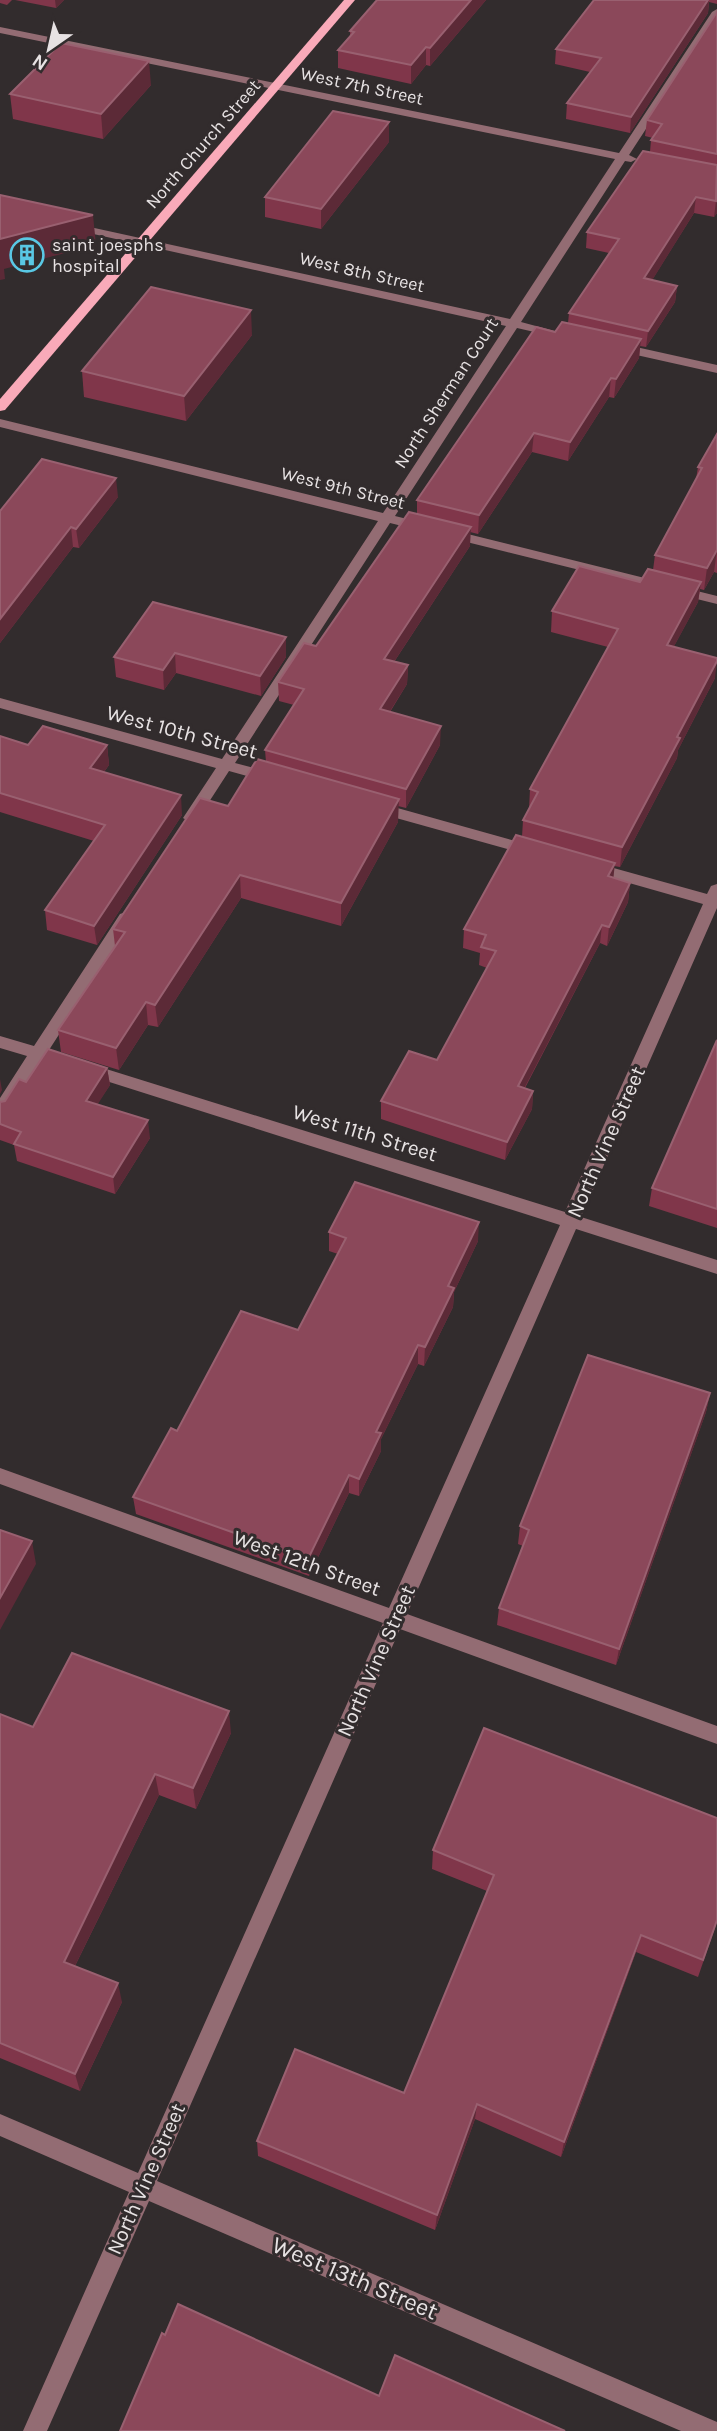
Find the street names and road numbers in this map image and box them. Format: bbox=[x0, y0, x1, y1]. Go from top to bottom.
street label: West 7th Street bbox=[299, 62, 426, 110]
street label: North Church Street bbox=[141, 75, 265, 213]
street label: West 8th Street bbox=[297, 247, 427, 297]
street label: North Sherman Court bbox=[389, 313, 503, 472]
street label: West 9th Street bbox=[279, 462, 408, 514]
street label: West 10th Street bbox=[104, 700, 260, 764]
street label: North Vine Street bbox=[562, 1063, 650, 1221]
street label: West 11th Street bbox=[290, 1100, 440, 1166]
street label: West 12th Street bbox=[230, 1525, 384, 1601]
street label: North Vine Street bbox=[332, 1582, 420, 1740]
street label: North Vine Street bbox=[102, 2100, 190, 2258]
street label: West 13th Street bbox=[268, 2230, 442, 2326]

